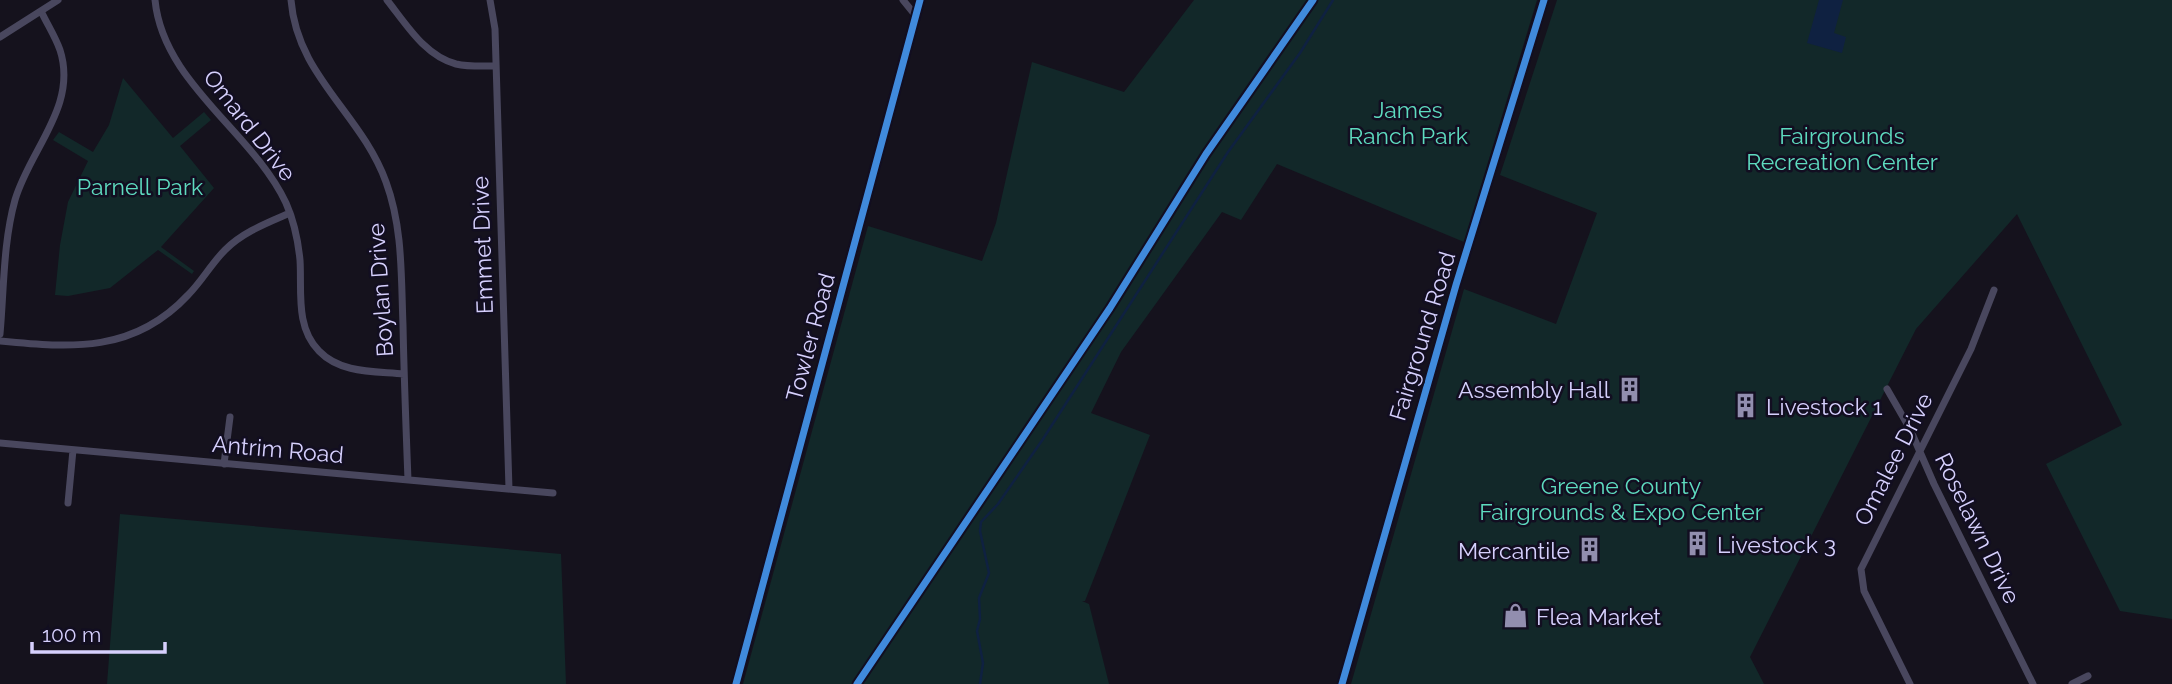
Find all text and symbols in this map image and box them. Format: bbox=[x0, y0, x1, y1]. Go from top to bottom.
street label: Omard Drive bbox=[198, 64, 302, 186]
park label: James Ranch Park bbox=[1348, 96, 1468, 149]
park label: Fairgrounds Recreation Center bbox=[1746, 122, 1938, 175]
park label: Parnell Park bbox=[77, 173, 203, 200]
street label: Emmet Drive bbox=[466, 176, 498, 314]
street label: Boylan Drive bbox=[362, 222, 398, 358]
street label: Fairground Road bbox=[1383, 248, 1461, 424]
street label: Towler Road bbox=[780, 270, 840, 404]
building icon: Assembly Hall bbox=[1616, 375, 1644, 403]
place label: Assembly Hall bbox=[1458, 376, 1611, 403]
street label: Omalee Drive bbox=[1848, 388, 1938, 530]
building icon: Livestock 1 bbox=[1732, 392, 1760, 420]
place label: Livestock 1 bbox=[1766, 393, 1883, 420]
street label: Antrim Road bbox=[211, 430, 345, 468]
street label: Roselawn Drive bbox=[1930, 448, 2026, 608]
park label: Greene County Fairgrounds & Expo Center bbox=[1479, 472, 1763, 525]
building icon: Livestock 3 bbox=[1683, 530, 1711, 558]
place label: Livestock 3 bbox=[1717, 531, 1836, 558]
building icon: Mercantile bbox=[1576, 536, 1604, 564]
place label: Mercantile bbox=[1458, 537, 1570, 564]
shop icon: Flea Market bbox=[1502, 602, 1530, 630]
place label: Flea Market bbox=[1536, 603, 1661, 630]
scale bar bbox=[32, 610, 164, 654]
text: 100 m bbox=[42, 622, 101, 647]

